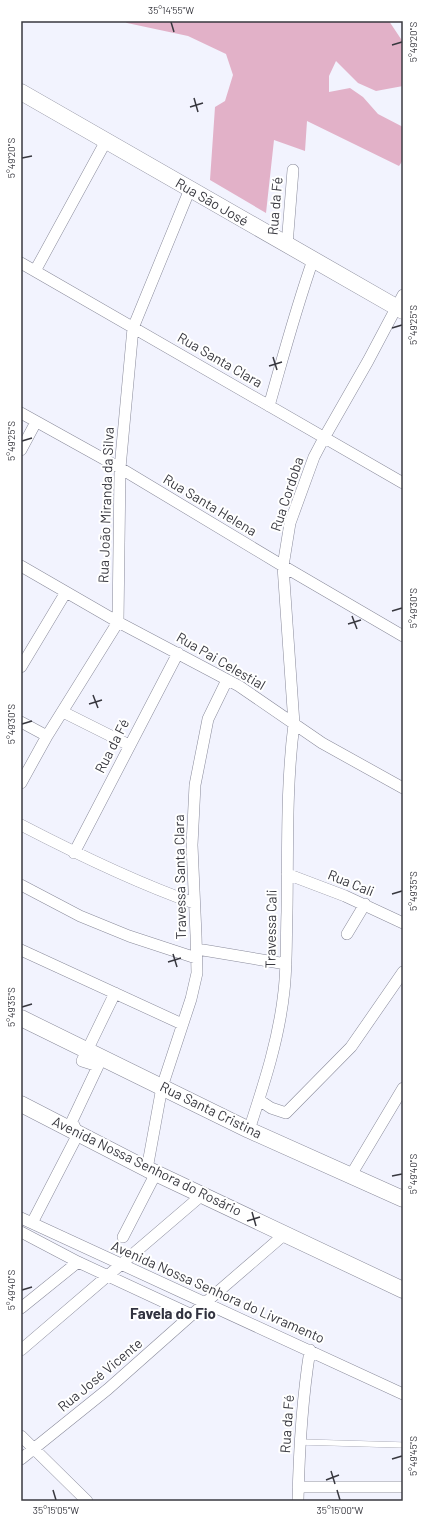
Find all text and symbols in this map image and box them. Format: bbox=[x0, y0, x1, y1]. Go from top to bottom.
text: 35°14'55"W bbox=[148, 4, 194, 16]
text: 5°49'20"S bbox=[407, 22, 419, 62]
text: 5°49'20"S bbox=[5, 138, 17, 178]
street label: Rua São José bbox=[173, 174, 252, 229]
street label: Rua da Fé bbox=[263, 176, 286, 236]
text: 5°49'25"S bbox=[407, 305, 419, 345]
street label: Rua Santa Clara bbox=[175, 328, 266, 391]
text: 5°49'25"S bbox=[5, 421, 17, 461]
street label: Rua João Miranda da Silva bbox=[94, 427, 117, 583]
street label: Rua Cordoba bbox=[267, 454, 307, 533]
street label: Rua Santa Helena bbox=[160, 470, 260, 539]
text: 5°49'30"S bbox=[407, 588, 419, 628]
street label: Rua Pai Celestial bbox=[174, 628, 269, 693]
text: 5°49'30"S bbox=[5, 704, 17, 744]
street label: Rua da Fé bbox=[91, 716, 132, 776]
street label: Travessa Santa Clara bbox=[170, 814, 189, 940]
street label: Rua Cali bbox=[326, 866, 377, 899]
text: 5°49'35"S bbox=[407, 871, 419, 911]
street label: Travessa Cali bbox=[261, 890, 280, 968]
text: 5°49'35"S bbox=[5, 987, 17, 1027]
street label: Rua Santa Cristina bbox=[158, 1078, 265, 1142]
street label: Avenida Nossa Senhora do Rosário bbox=[50, 1112, 245, 1219]
text: 5°49'40"S bbox=[407, 1154, 419, 1194]
street label: Avenida Nossa Senhora do Livramento bbox=[109, 1237, 328, 1346]
text: 5°49'40"S bbox=[5, 1270, 17, 1310]
district label: Favela do Fio bbox=[130, 1304, 216, 1322]
street label: Rua José Vicente bbox=[54, 1334, 145, 1415]
street label: Rua da Fé bbox=[276, 1394, 297, 1454]
text: 5°49'45"S bbox=[407, 1436, 419, 1476]
text: 35°15'05"W bbox=[33, 1504, 79, 1516]
text: 35°15'00"W bbox=[317, 1504, 364, 1516]

